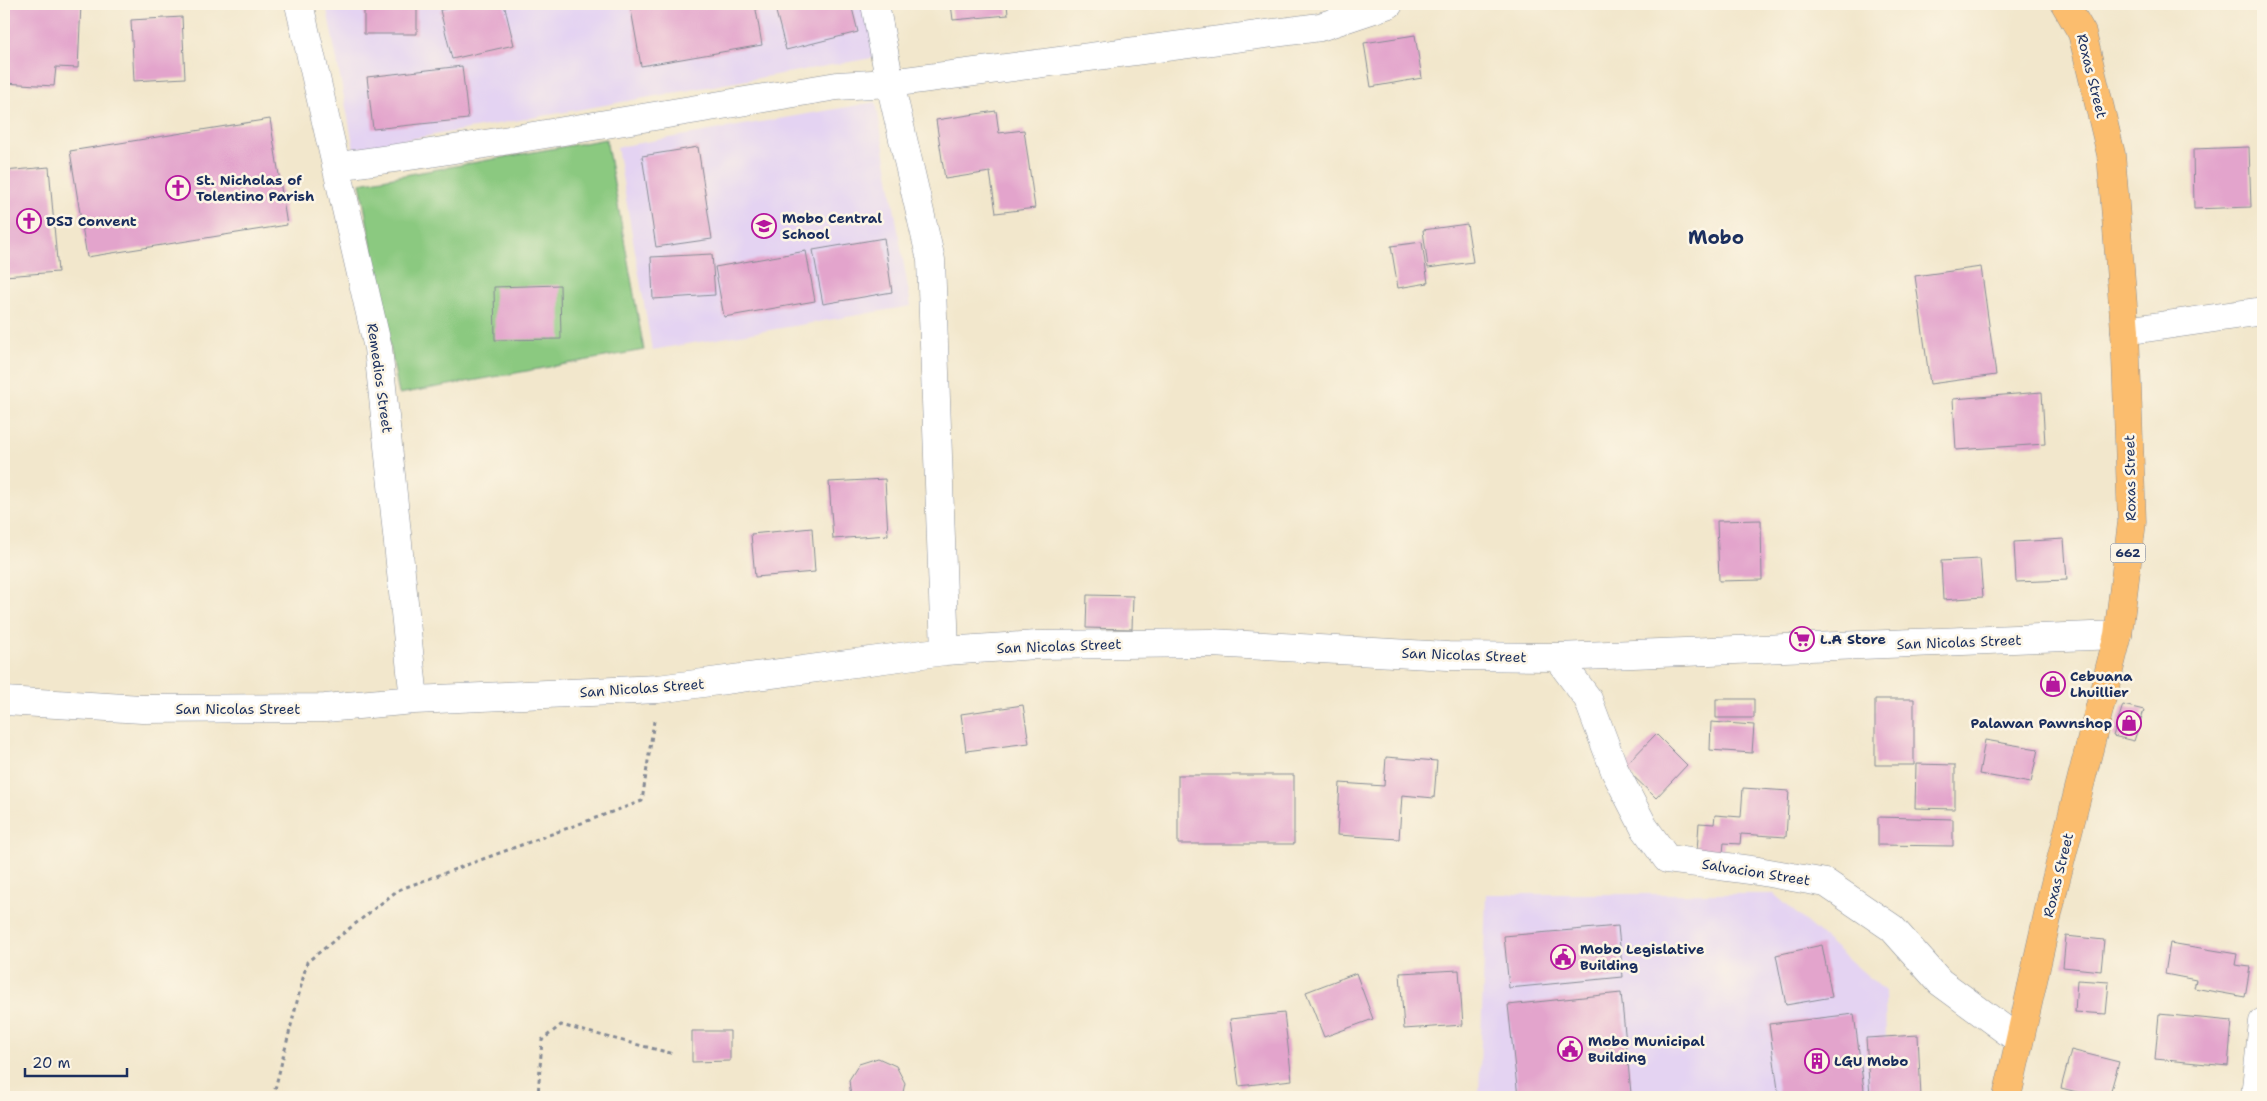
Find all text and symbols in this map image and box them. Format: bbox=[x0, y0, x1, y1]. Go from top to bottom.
street label: Roxas Street bbox=[2073, 32, 2111, 120]
place label: St. Nicholas of Tolentino Parish bbox=[196, 171, 314, 205]
church icon: St. Nicholas of Tolentino Parish bbox=[165, 175, 191, 201]
church icon: DSJ Convent bbox=[16, 208, 42, 234]
place label: Mobo Central School bbox=[782, 209, 882, 243]
place label: DSJ Convent bbox=[46, 212, 137, 230]
school or university icon: Mobo Central School bbox=[751, 213, 777, 239]
district label: Mobo bbox=[1688, 225, 1744, 250]
street label: Remedios Street bbox=[363, 322, 397, 434]
street label: Roxas Street bbox=[2120, 435, 2140, 521]
road number: 662 bbox=[2110, 544, 2146, 562]
supermarket icon: L.A Store bbox=[1789, 626, 1815, 652]
place label: L.A Store bbox=[1820, 630, 1886, 648]
street label: San Nicolas Street bbox=[1896, 631, 2022, 653]
street label: San Nicolas Street bbox=[996, 635, 1122, 657]
street label: San Nicolas Street bbox=[1401, 644, 1527, 666]
place label: Cebuana Lhuillier bbox=[2070, 667, 2133, 701]
shop icon: Cebuana Lhuillier bbox=[2040, 671, 2066, 697]
street label: San Nicolas Street bbox=[579, 675, 705, 701]
street label: San Nicolas Street bbox=[176, 700, 300, 718]
shop icon: Palawan Pawnshop bbox=[2116, 710, 2142, 736]
place label: Palawan Pawnshop bbox=[1971, 714, 2112, 732]
street label: Roxas Street bbox=[2039, 831, 2077, 919]
street label: Salvacion Street bbox=[1701, 855, 1811, 889]
place label: Mobo Legislative Building bbox=[1580, 940, 1704, 974]
public building icon: Mobo Legislative Building bbox=[1550, 944, 1576, 970]
place label: Mobo Municipal Building bbox=[1588, 1032, 1705, 1066]
public building icon: Mobo Municipal Building bbox=[1557, 1036, 1583, 1062]
scale bar bbox=[25, 1046, 128, 1078]
building icon: LGU Mobo bbox=[1804, 1048, 1830, 1074]
place label: LGU Mobo bbox=[1834, 1052, 1908, 1070]
text: 20 m bbox=[32, 1053, 71, 1073]

